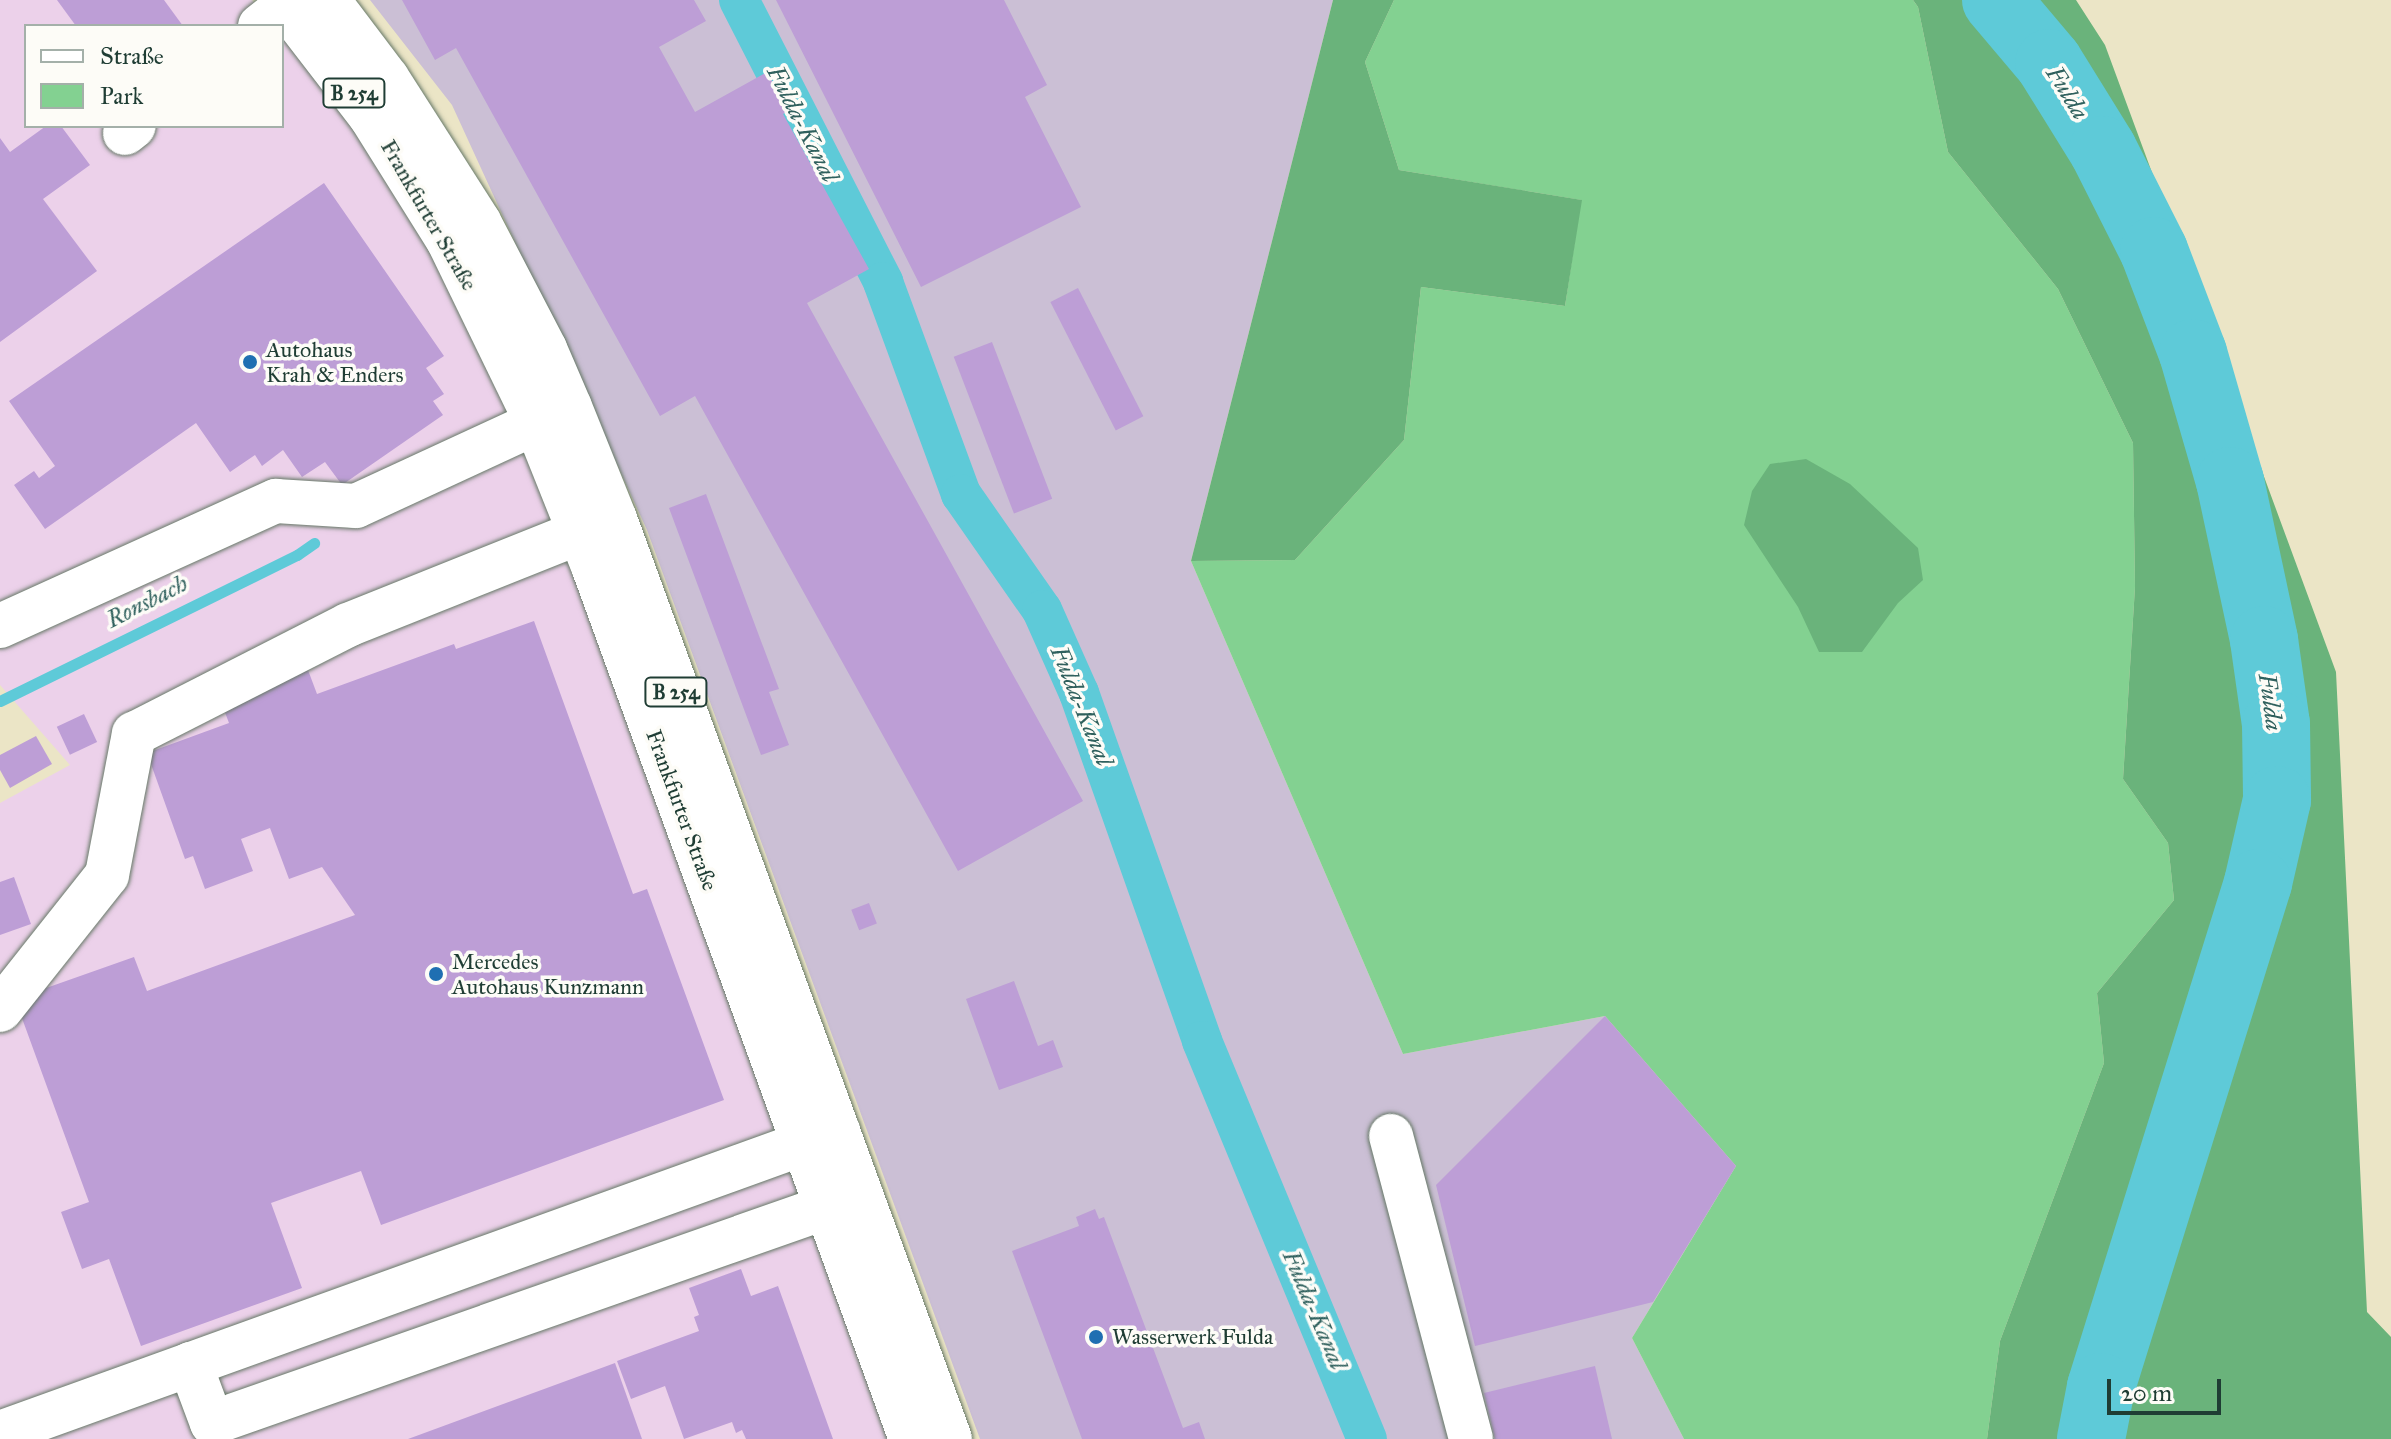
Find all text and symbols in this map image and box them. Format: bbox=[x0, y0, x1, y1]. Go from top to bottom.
legend bbox=[24, 24, 284, 128]
text: Straße bbox=[100, 41, 164, 71]
water label: Fulda-Kanal bbox=[760, 61, 844, 187]
water label: Fulda bbox=[2040, 61, 2094, 125]
road number: B 254 bbox=[322, 77, 386, 109]
text: Park bbox=[100, 81, 143, 111]
street label: Frankfurter Straße bbox=[375, 135, 483, 295]
place label: Autohaus Krah & Enders bbox=[266, 336, 404, 388]
marker: Autohaus Krah & Enders bbox=[241, 353, 259, 371]
water label: Ronsbach bbox=[102, 569, 192, 635]
water label: Fulda-Kanal bbox=[1044, 642, 1118, 770]
water label: Fulda bbox=[2252, 671, 2288, 733]
road number: B 254 bbox=[644, 676, 708, 708]
street label: Frankfurter Straße bbox=[641, 726, 723, 894]
place label: Mercedes Autohaus Kunzmann bbox=[452, 948, 644, 1000]
marker: Mercedes Autohaus Kunzmann bbox=[427, 965, 445, 983]
water label: Fulda-Kanal bbox=[1276, 1246, 1352, 1374]
place label: Wasserwerk Fulda bbox=[1112, 1324, 1273, 1350]
marker: Wasserwerk Fulda bbox=[1087, 1328, 1105, 1346]
scale bar bbox=[2111, 1363, 2225, 1413]
text: 20 m bbox=[2121, 1378, 2172, 1408]

